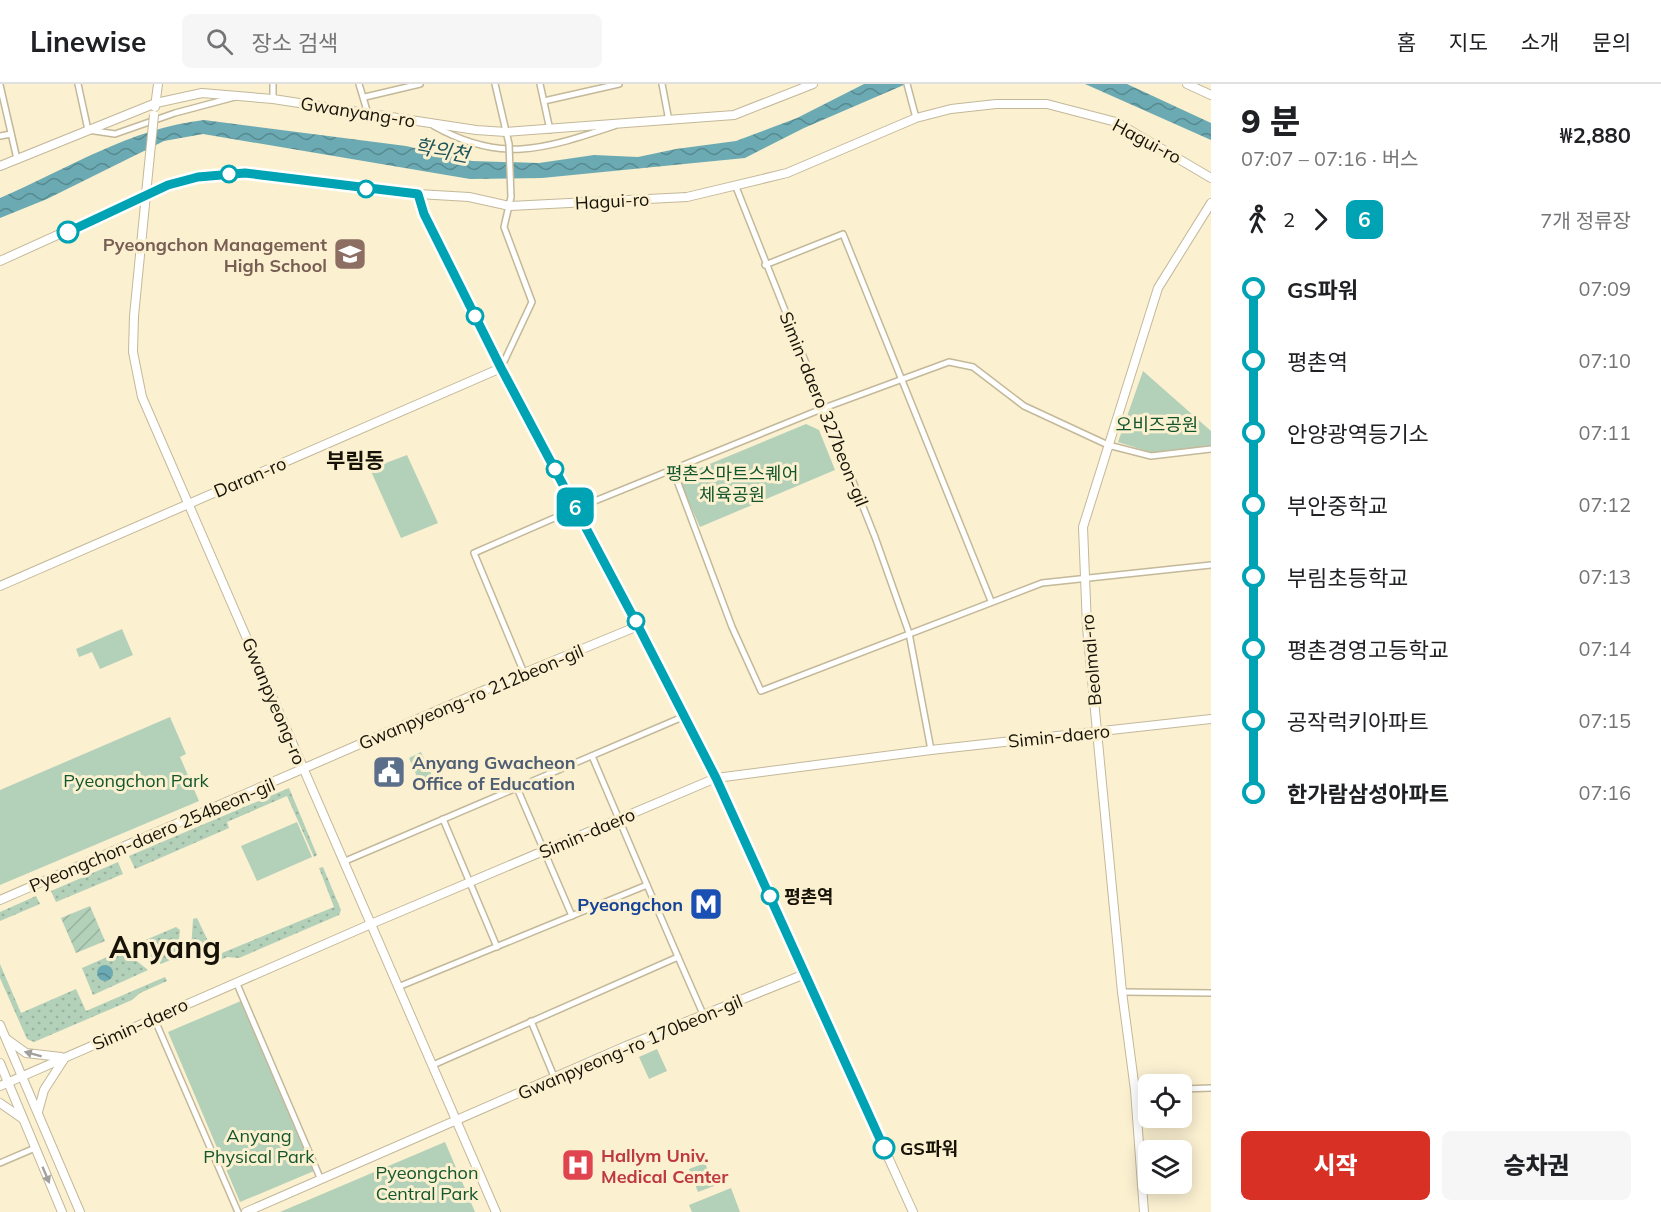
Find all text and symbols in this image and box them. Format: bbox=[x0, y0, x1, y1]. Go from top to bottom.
search box bbox=[182, 14, 602, 68]
text: Linewise bbox=[30, 24, 146, 59]
icon: search bbox=[203, 25, 236, 58]
text: 장소 검색 bbox=[251, 29, 338, 57]
text: 홈 bbox=[1397, 29, 1416, 55]
text: 지도 bbox=[1449, 29, 1488, 55]
text: 소개 bbox=[1521, 29, 1559, 55]
text: 문의 bbox=[1592, 29, 1631, 55]
street label: Gwanyang-ro bbox=[299, 92, 417, 132]
text: 9 분 bbox=[1241, 100, 1300, 141]
street label: Hagui-ro bbox=[1109, 113, 1185, 169]
text: ₩2,880 bbox=[1560, 121, 1631, 149]
water label: 학의천 bbox=[413, 133, 474, 168]
text: 07:07 – 07:16 · 버스 bbox=[1241, 146, 1419, 171]
unlabelled marker bbox=[220, 165, 238, 183]
unlabelled marker bbox=[357, 180, 375, 198]
street label: Hagui-ro bbox=[574, 188, 650, 214]
icon: walk bbox=[1241, 203, 1274, 236]
icon: forward bbox=[1304, 203, 1337, 236]
text: 6 bbox=[1358, 206, 1371, 232]
text: 2 bbox=[1283, 207, 1295, 232]
text: 7개 정류장 bbox=[1540, 208, 1631, 233]
unlabelled marker bbox=[57, 221, 79, 243]
place label: Pyeongchon Management High School bbox=[103, 233, 327, 277]
school or university icon: Pyeongchon Management High School bbox=[332, 236, 368, 272]
text: GS파워 bbox=[1287, 276, 1358, 304]
text: 07:09 bbox=[1578, 276, 1631, 301]
unlabelled marker bbox=[466, 307, 484, 325]
street label: Simin-daero 327beon-gil bbox=[774, 308, 874, 510]
text: 평촌역 bbox=[1287, 348, 1348, 376]
text: 07:10 bbox=[1578, 348, 1631, 373]
park label: 오비즈공원 bbox=[1116, 413, 1198, 436]
text: 안양광역등기소 bbox=[1287, 420, 1429, 448]
text: 07:11 bbox=[1578, 420, 1631, 445]
district label: 부림동 bbox=[326, 447, 384, 473]
street label: Daran-ro bbox=[210, 451, 290, 503]
unlabelled marker bbox=[546, 460, 564, 478]
park label: 평촌스마트스퀘어 체육공원 bbox=[666, 462, 798, 506]
line badge: 6 bbox=[556, 488, 594, 526]
text: 부안중학교 bbox=[1287, 492, 1388, 520]
text: 07:12 bbox=[1578, 492, 1631, 517]
text: 6 bbox=[569, 494, 581, 520]
text: 부림초등학교 bbox=[1287, 564, 1408, 592]
text: 07:13 bbox=[1578, 564, 1631, 589]
unlabelled marker bbox=[627, 612, 645, 630]
street label: Beolmal-ro bbox=[1076, 613, 1106, 707]
street label: Gwanpyeong-ro bbox=[237, 634, 311, 768]
text: 평촌경영고등학교 bbox=[1287, 636, 1449, 664]
text: 07:14 bbox=[1578, 636, 1631, 661]
street label: Gwanpyeong-ro 212beon-gil bbox=[355, 639, 587, 755]
text: 공작럭키아파트 bbox=[1287, 708, 1429, 736]
text: 07:15 bbox=[1578, 708, 1631, 733]
street label: Simin-daero bbox=[1007, 719, 1111, 753]
place label: Anyang Gwacheon Office of Education bbox=[412, 751, 576, 795]
public building icon: Anyang Gwacheon Office of Education bbox=[371, 754, 407, 790]
park label: Pyeongchon Park bbox=[63, 769, 209, 792]
street label: Pyeongchon-daero 254beon-gil bbox=[26, 773, 278, 897]
text: 한가람삼성아파트 bbox=[1287, 780, 1449, 808]
text: 07:16 bbox=[1578, 780, 1631, 805]
street label: Simin-daero bbox=[535, 802, 639, 864]
place label: 평촌역 bbox=[784, 885, 834, 908]
metro station icon: Pyeongchon bbox=[688, 886, 724, 922]
marker: 평촌역 bbox=[761, 887, 779, 905]
place label: Pyeongchon bbox=[577, 893, 683, 916]
district label: Anyang bbox=[109, 928, 221, 966]
street label: Gwanpyeong-ro 170beon-gil bbox=[514, 989, 746, 1105]
street label: Simin-daero bbox=[89, 993, 191, 1055]
one-way arrow bbox=[24, 1049, 42, 1058]
map controls bbox=[1138, 1074, 1192, 1194]
button: locate bbox=[1138, 1074, 1192, 1128]
park label: Anyang Physical Park bbox=[203, 1124, 315, 1168]
button: 시작 bbox=[1241, 1131, 1430, 1200]
button: 승차권 bbox=[1442, 1131, 1631, 1200]
marker: GS파워 bbox=[873, 1137, 895, 1159]
place label: GS파워 bbox=[900, 1137, 958, 1160]
button: layers bbox=[1138, 1140, 1192, 1194]
place label: Hallym Univ. Medical Center bbox=[601, 1144, 729, 1188]
hospital icon: Hallym Univ. Medical Center bbox=[560, 1147, 596, 1183]
park label: Pyeongchon Central Park bbox=[376, 1161, 479, 1205]
one-way arrow bbox=[42, 1166, 51, 1184]

